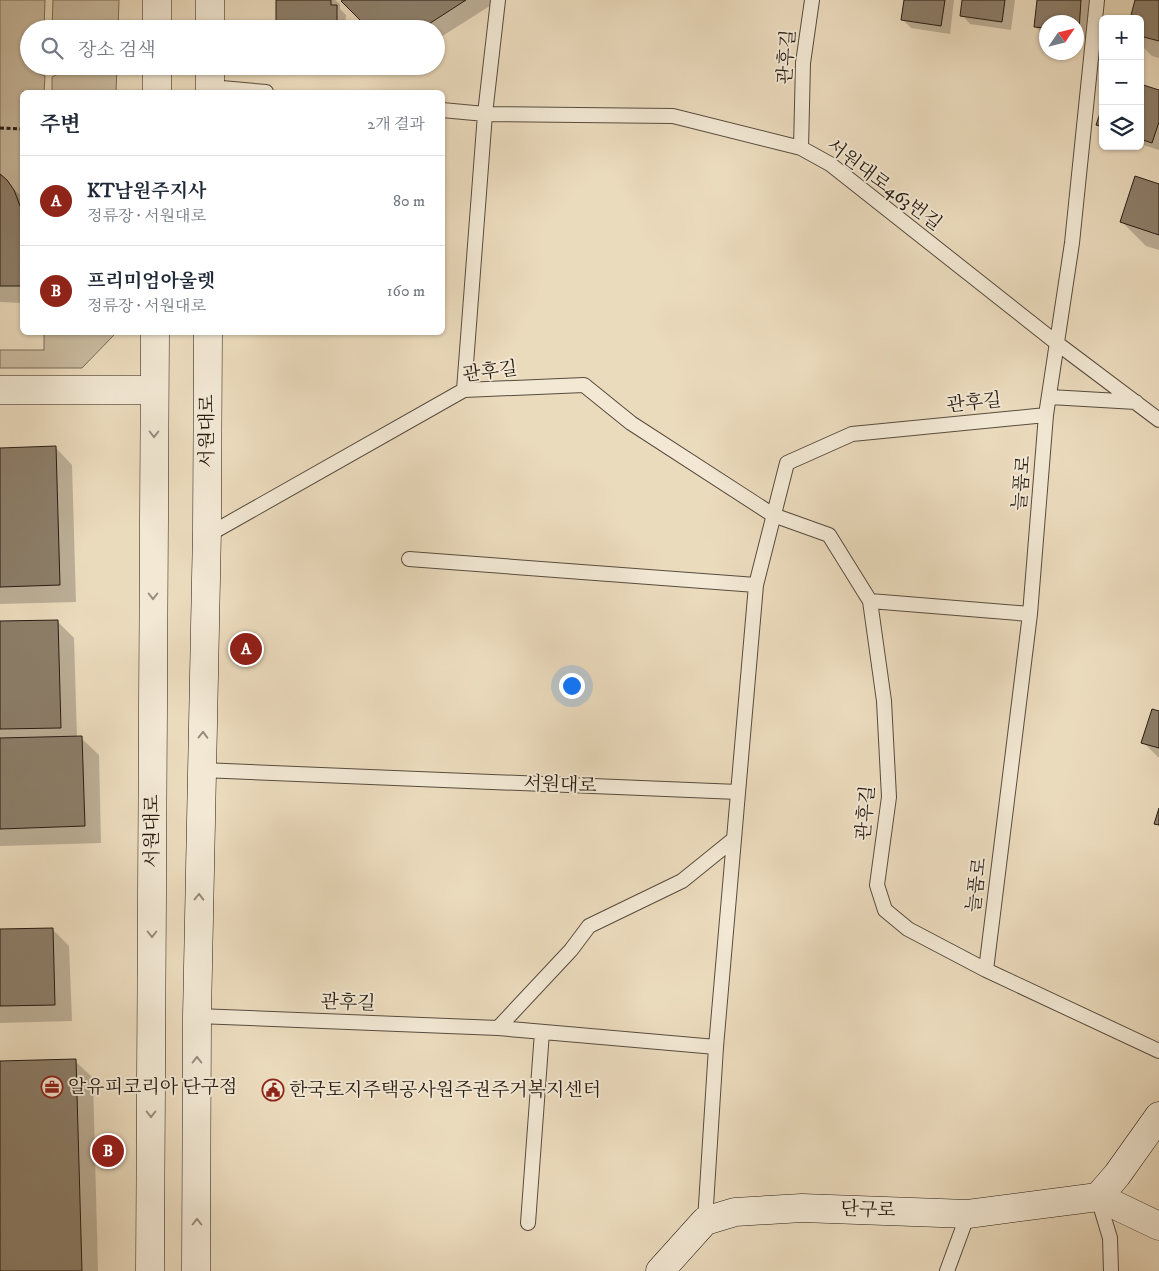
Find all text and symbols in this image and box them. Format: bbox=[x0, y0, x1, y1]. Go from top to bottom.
north arrow bbox=[1039, 15, 1084, 60]
map controls bbox=[1099, 15, 1144, 150]
button: + bbox=[1099, 15, 1144, 60]
search box bbox=[20, 20, 445, 75]
street label: 관후길 bbox=[774, 29, 800, 85]
icon: search bbox=[38, 34, 66, 62]
text: 장소 검색 bbox=[78, 39, 156, 62]
button: − bbox=[1099, 60, 1144, 105]
button: layers bbox=[1099, 105, 1144, 150]
text: 주변 bbox=[40, 112, 81, 138]
text: 2개 결과 bbox=[367, 114, 425, 134]
street label: 서원대로463번길 bbox=[822, 134, 946, 236]
text: KT남원주지사 bbox=[87, 180, 206, 203]
text: A bbox=[51, 191, 61, 211]
text: 80 m bbox=[393, 191, 425, 211]
text: 정류장 · 서원대로 bbox=[87, 206, 206, 226]
text: 프리미엄아울렛 bbox=[87, 270, 215, 293]
text: B bbox=[51, 281, 61, 301]
text: 160 m bbox=[387, 281, 425, 301]
text: 정류장 · 서원대로 bbox=[87, 296, 206, 316]
street label: 관후길 bbox=[461, 357, 519, 387]
street label: 관후길 bbox=[945, 389, 1003, 417]
street label: 서원대로 bbox=[196, 394, 219, 468]
one-way arrow bbox=[149, 430, 159, 438]
street label: 늘품로 bbox=[1008, 455, 1036, 511]
one-way arrow bbox=[148, 592, 158, 600]
pin: A bbox=[230, 630, 262, 668]
your location bbox=[559, 673, 585, 699]
one-way arrow bbox=[197, 731, 208, 739]
street label: 서원대로 bbox=[523, 772, 597, 798]
street label: 관후길 bbox=[852, 785, 880, 841]
street label: 서원대로 bbox=[141, 794, 164, 868]
street label: 늘품로 bbox=[962, 856, 992, 914]
one-way arrow bbox=[194, 893, 205, 901]
one-way arrow bbox=[147, 930, 157, 938]
street label: 관후길 bbox=[320, 991, 376, 1015]
one-way arrow bbox=[192, 1056, 202, 1064]
office icon: 알유피코리아 단구점 bbox=[40, 1075, 64, 1099]
place label: 알유피코리아 단구점 bbox=[68, 1076, 237, 1099]
public building icon: 한국토지주택공사원주권주거복지센터 bbox=[261, 1078, 285, 1102]
place label: 한국토지주택공사원주권주거복지센터 bbox=[289, 1079, 601, 1102]
one-way arrow bbox=[146, 1110, 156, 1118]
pin: B bbox=[92, 1132, 124, 1170]
street label: 단구로 bbox=[840, 1198, 896, 1222]
one-way arrow bbox=[192, 1218, 202, 1226]

